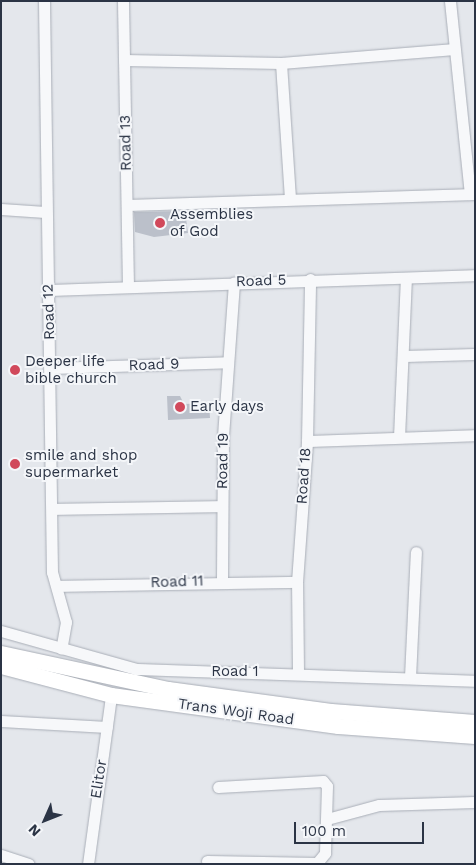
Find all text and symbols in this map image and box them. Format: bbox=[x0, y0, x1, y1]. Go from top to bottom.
street label: Road 13 bbox=[117, 115, 135, 171]
place label: Assemblies of God bbox=[170, 205, 253, 240]
marker: Assemblies of God bbox=[154, 217, 166, 229]
street label: Road 5 bbox=[235, 271, 287, 291]
street label: Road 12 bbox=[39, 284, 59, 340]
place label: Deeper life bible church bbox=[25, 352, 117, 387]
street label: Road 9 bbox=[128, 355, 180, 375]
marker: Deeper life bible church bbox=[9, 364, 21, 376]
place label: Early days bbox=[190, 398, 264, 416]
marker: Early days bbox=[174, 401, 186, 413]
street label: Road 19 bbox=[214, 432, 232, 490]
place label: smile and shop supermarket bbox=[25, 446, 137, 481]
street label: Road 18 bbox=[293, 447, 315, 505]
marker: smile and shop supermarket bbox=[9, 458, 21, 470]
street label: Road 11 bbox=[150, 572, 204, 592]
street label: Road 1 bbox=[211, 663, 259, 681]
street label: Trans Woji Road bbox=[177, 695, 295, 729]
street label: Elitor bbox=[87, 758, 111, 800]
north arrow bbox=[20, 795, 70, 845]
scale bar bbox=[296, 812, 426, 844]
text: N bbox=[25, 821, 44, 840]
text: 100 m bbox=[302, 822, 346, 840]

